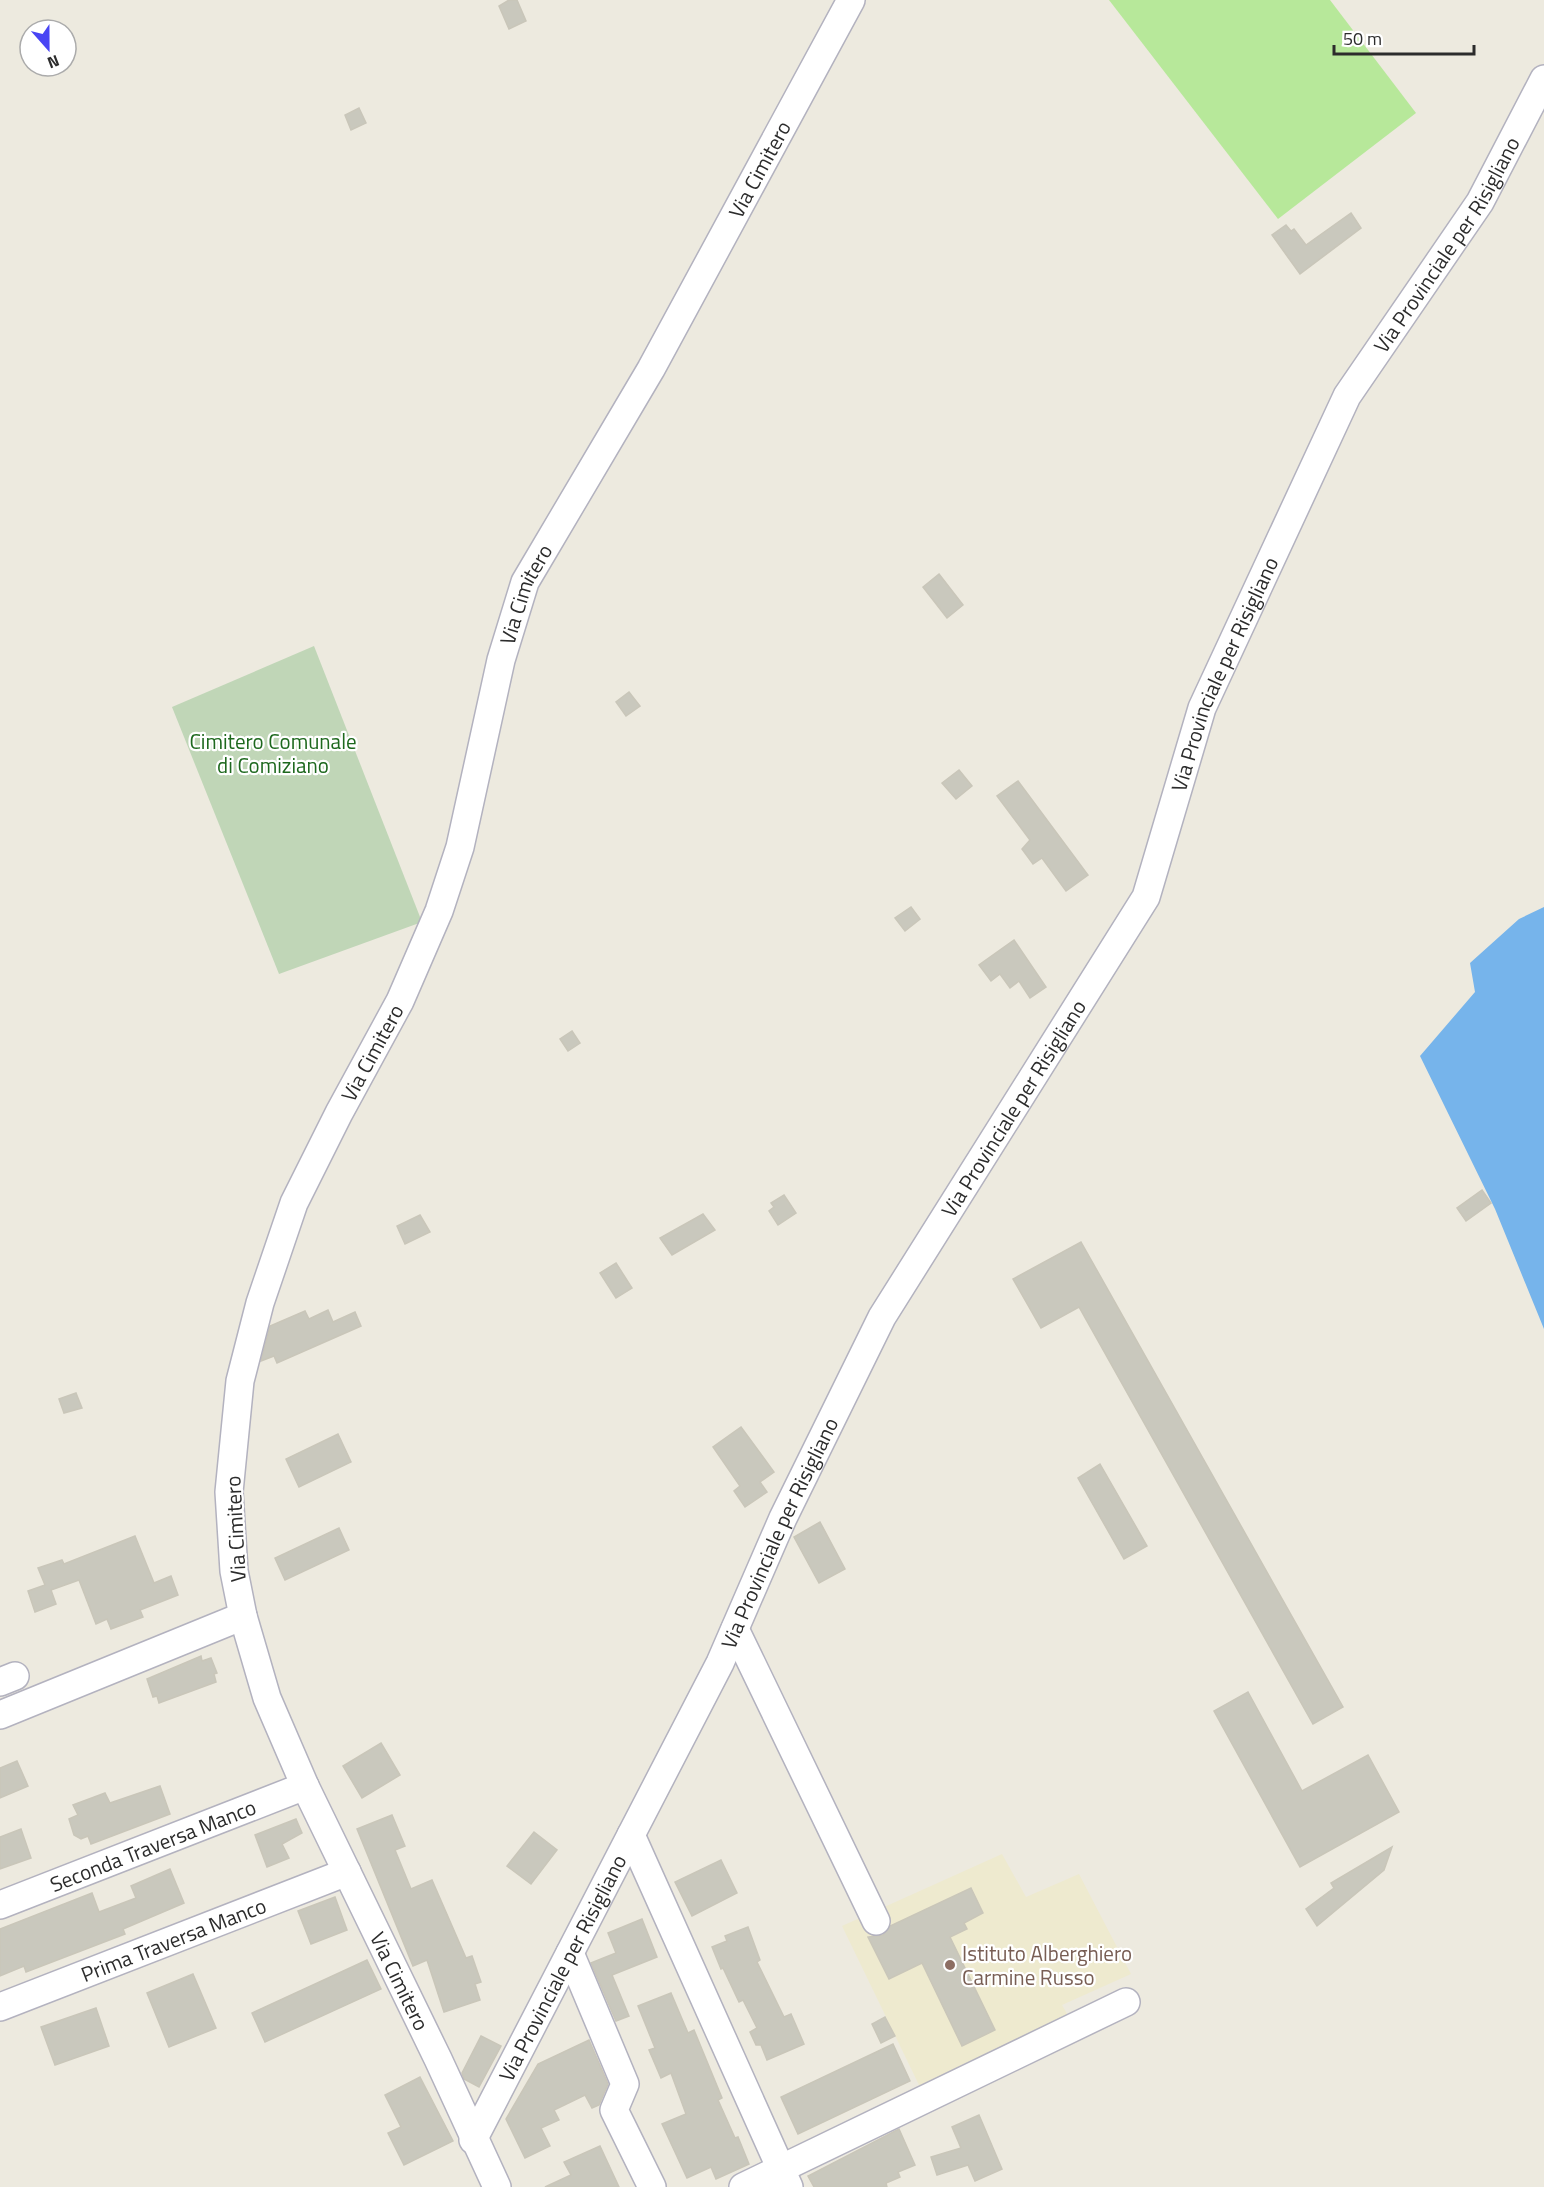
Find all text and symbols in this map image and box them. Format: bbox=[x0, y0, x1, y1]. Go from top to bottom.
north arrow bbox=[18, 18, 78, 78]
scale bar bbox=[1334, 18, 1474, 56]
text: 50 m bbox=[1343, 25, 1382, 52]
text: N bbox=[44, 49, 63, 75]
street label: Via Cimitero bbox=[720, 115, 799, 224]
street label: Via Provinciale per Risigliano bbox=[1365, 131, 1527, 359]
street label: Via Cimitero bbox=[491, 538, 560, 648]
street label: Via Provinciale per Risigliano bbox=[1162, 551, 1286, 795]
park label: Cimitero Comunale di Comiziano bbox=[189, 725, 357, 781]
street label: Via Provinciale per Risigliano bbox=[933, 993, 1094, 1223]
street label: Via Cimitero bbox=[332, 998, 411, 1107]
street label: Via Provinciale per Risigliano bbox=[712, 1412, 846, 1654]
street label: Via Cimitero bbox=[216, 1475, 254, 1583]
street label: Seconda Traversa Manco bbox=[45, 1791, 261, 1900]
street label: Via Provinciale per Risigliano bbox=[490, 1849, 634, 2087]
street label: Prima Traversa Manco bbox=[76, 1889, 271, 1990]
street label: Via Cimitero bbox=[362, 1926, 438, 2036]
place label: Istituto Alberghiero Carmine Russo bbox=[962, 1937, 1132, 1993]
marker: Istituto Alberghiero Carmine Russo bbox=[943, 1958, 957, 1972]

